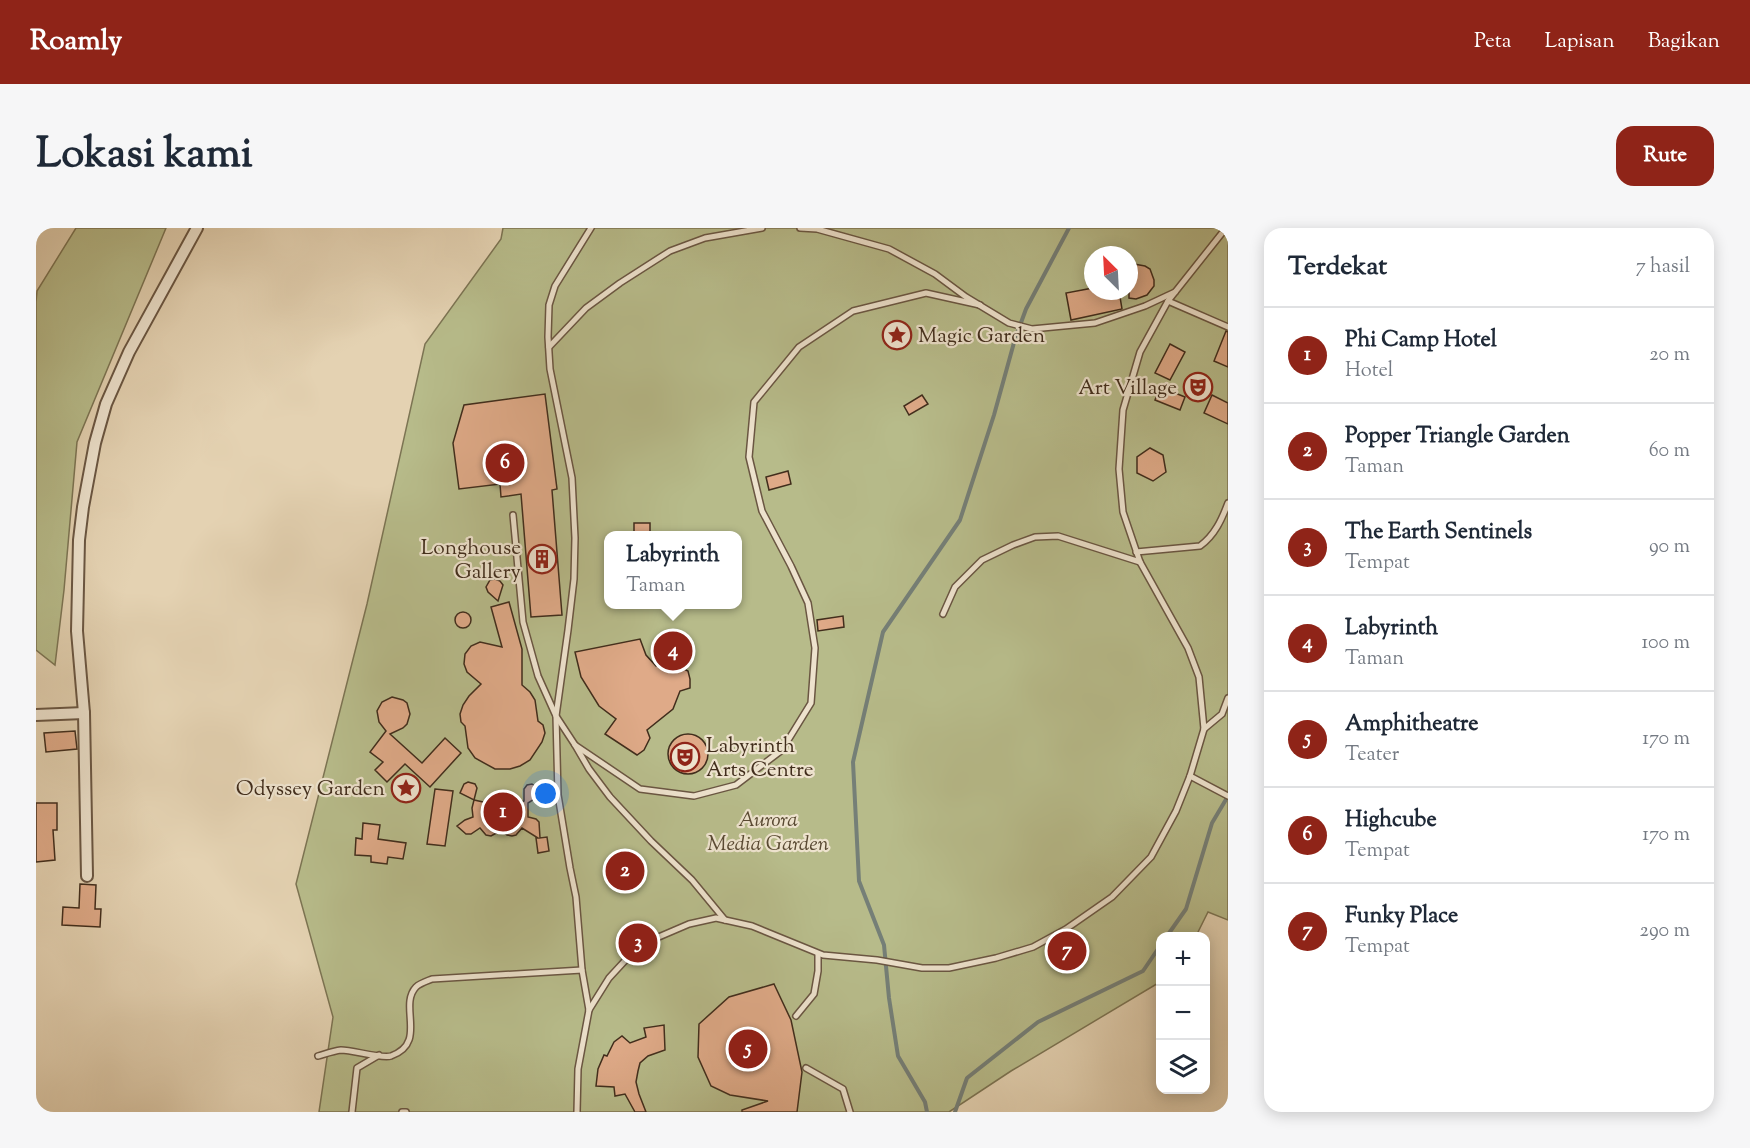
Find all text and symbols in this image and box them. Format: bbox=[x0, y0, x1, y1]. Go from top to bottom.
text: Roamly bbox=[30, 22, 122, 62]
text: Peta bbox=[1474, 27, 1512, 57]
text: Lapisan bbox=[1545, 27, 1615, 57]
text: Bagikan bbox=[1648, 27, 1720, 57]
text: Lokasi kami bbox=[36, 126, 253, 186]
button: Rute bbox=[1616, 126, 1714, 186]
north arrow bbox=[1084, 246, 1138, 300]
text: Terdekat bbox=[1288, 249, 1387, 286]
text: 7 hasil bbox=[1636, 253, 1690, 282]
place icon: Magic Garden bbox=[881, 319, 913, 351]
place label: Magic Garden bbox=[918, 322, 1045, 352]
text: Phi Camp Hotel bbox=[1345, 325, 1497, 357]
text: 1 bbox=[1304, 341, 1311, 370]
text: 20 m bbox=[1649, 341, 1690, 370]
text: Hotel bbox=[1345, 357, 1393, 386]
theatre icon: Art Village bbox=[1182, 371, 1214, 403]
place label: Art Village bbox=[1078, 374, 1177, 404]
text: Popper Triangle Garden bbox=[1345, 421, 1570, 453]
text: 2 bbox=[1303, 437, 1312, 466]
text: 60 m bbox=[1649, 437, 1690, 466]
pin: 6 bbox=[486, 440, 524, 486]
text: Taman bbox=[1345, 453, 1404, 482]
text: The Earth Sentinels bbox=[1345, 517, 1532, 549]
popup bbox=[604, 531, 742, 609]
text: 3 bbox=[1303, 533, 1312, 562]
text: 90 m bbox=[1649, 533, 1690, 562]
place label: Longhouse Gallery bbox=[421, 534, 522, 588]
text: Labyrinth bbox=[626, 540, 720, 572]
building icon: Longhouse Gallery bbox=[526, 543, 558, 575]
text: Tempat bbox=[1345, 549, 1410, 578]
text: Taman bbox=[626, 572, 685, 601]
text: Labyrinth bbox=[1345, 613, 1438, 645]
pin: 4 bbox=[654, 628, 692, 674]
text: 4 bbox=[1302, 629, 1313, 658]
text: 100 m bbox=[1641, 629, 1690, 658]
text: Taman bbox=[1345, 645, 1404, 674]
text: Amphitheatre bbox=[1345, 709, 1478, 741]
text: 5 bbox=[1304, 725, 1311, 754]
text: 170 m bbox=[1642, 725, 1690, 754]
place label: Labyrinth Arts Centre bbox=[706, 732, 814, 786]
theatre icon: Labyrinth Arts Centre bbox=[669, 741, 701, 773]
text: Teater bbox=[1345, 741, 1399, 770]
place icon: Odyssey Garden bbox=[390, 772, 422, 804]
place label: Odyssey Garden bbox=[236, 775, 385, 805]
your location bbox=[531, 779, 560, 808]
pin: 1 bbox=[484, 790, 522, 834]
text: Highcube bbox=[1345, 805, 1437, 837]
park label: Aurora Media Garden bbox=[707, 806, 829, 860]
text: 6 bbox=[1303, 821, 1312, 850]
text: 170 m bbox=[1642, 821, 1690, 850]
text: Tempat bbox=[1345, 837, 1410, 866]
pin: 2 bbox=[606, 848, 644, 894]
text: Funky Place bbox=[1345, 901, 1458, 933]
text: 7 bbox=[1302, 917, 1313, 946]
text: 290 m bbox=[1640, 917, 1690, 946]
pin: 3 bbox=[618, 920, 658, 966]
pin: 7 bbox=[1048, 928, 1086, 974]
map controls bbox=[1156, 932, 1210, 1094]
button: + bbox=[1156, 932, 1210, 986]
text: Tempat bbox=[1345, 933, 1410, 962]
button: − bbox=[1156, 986, 1210, 1040]
pin: 5 bbox=[728, 1026, 768, 1072]
button: layers bbox=[1156, 1040, 1210, 1094]

